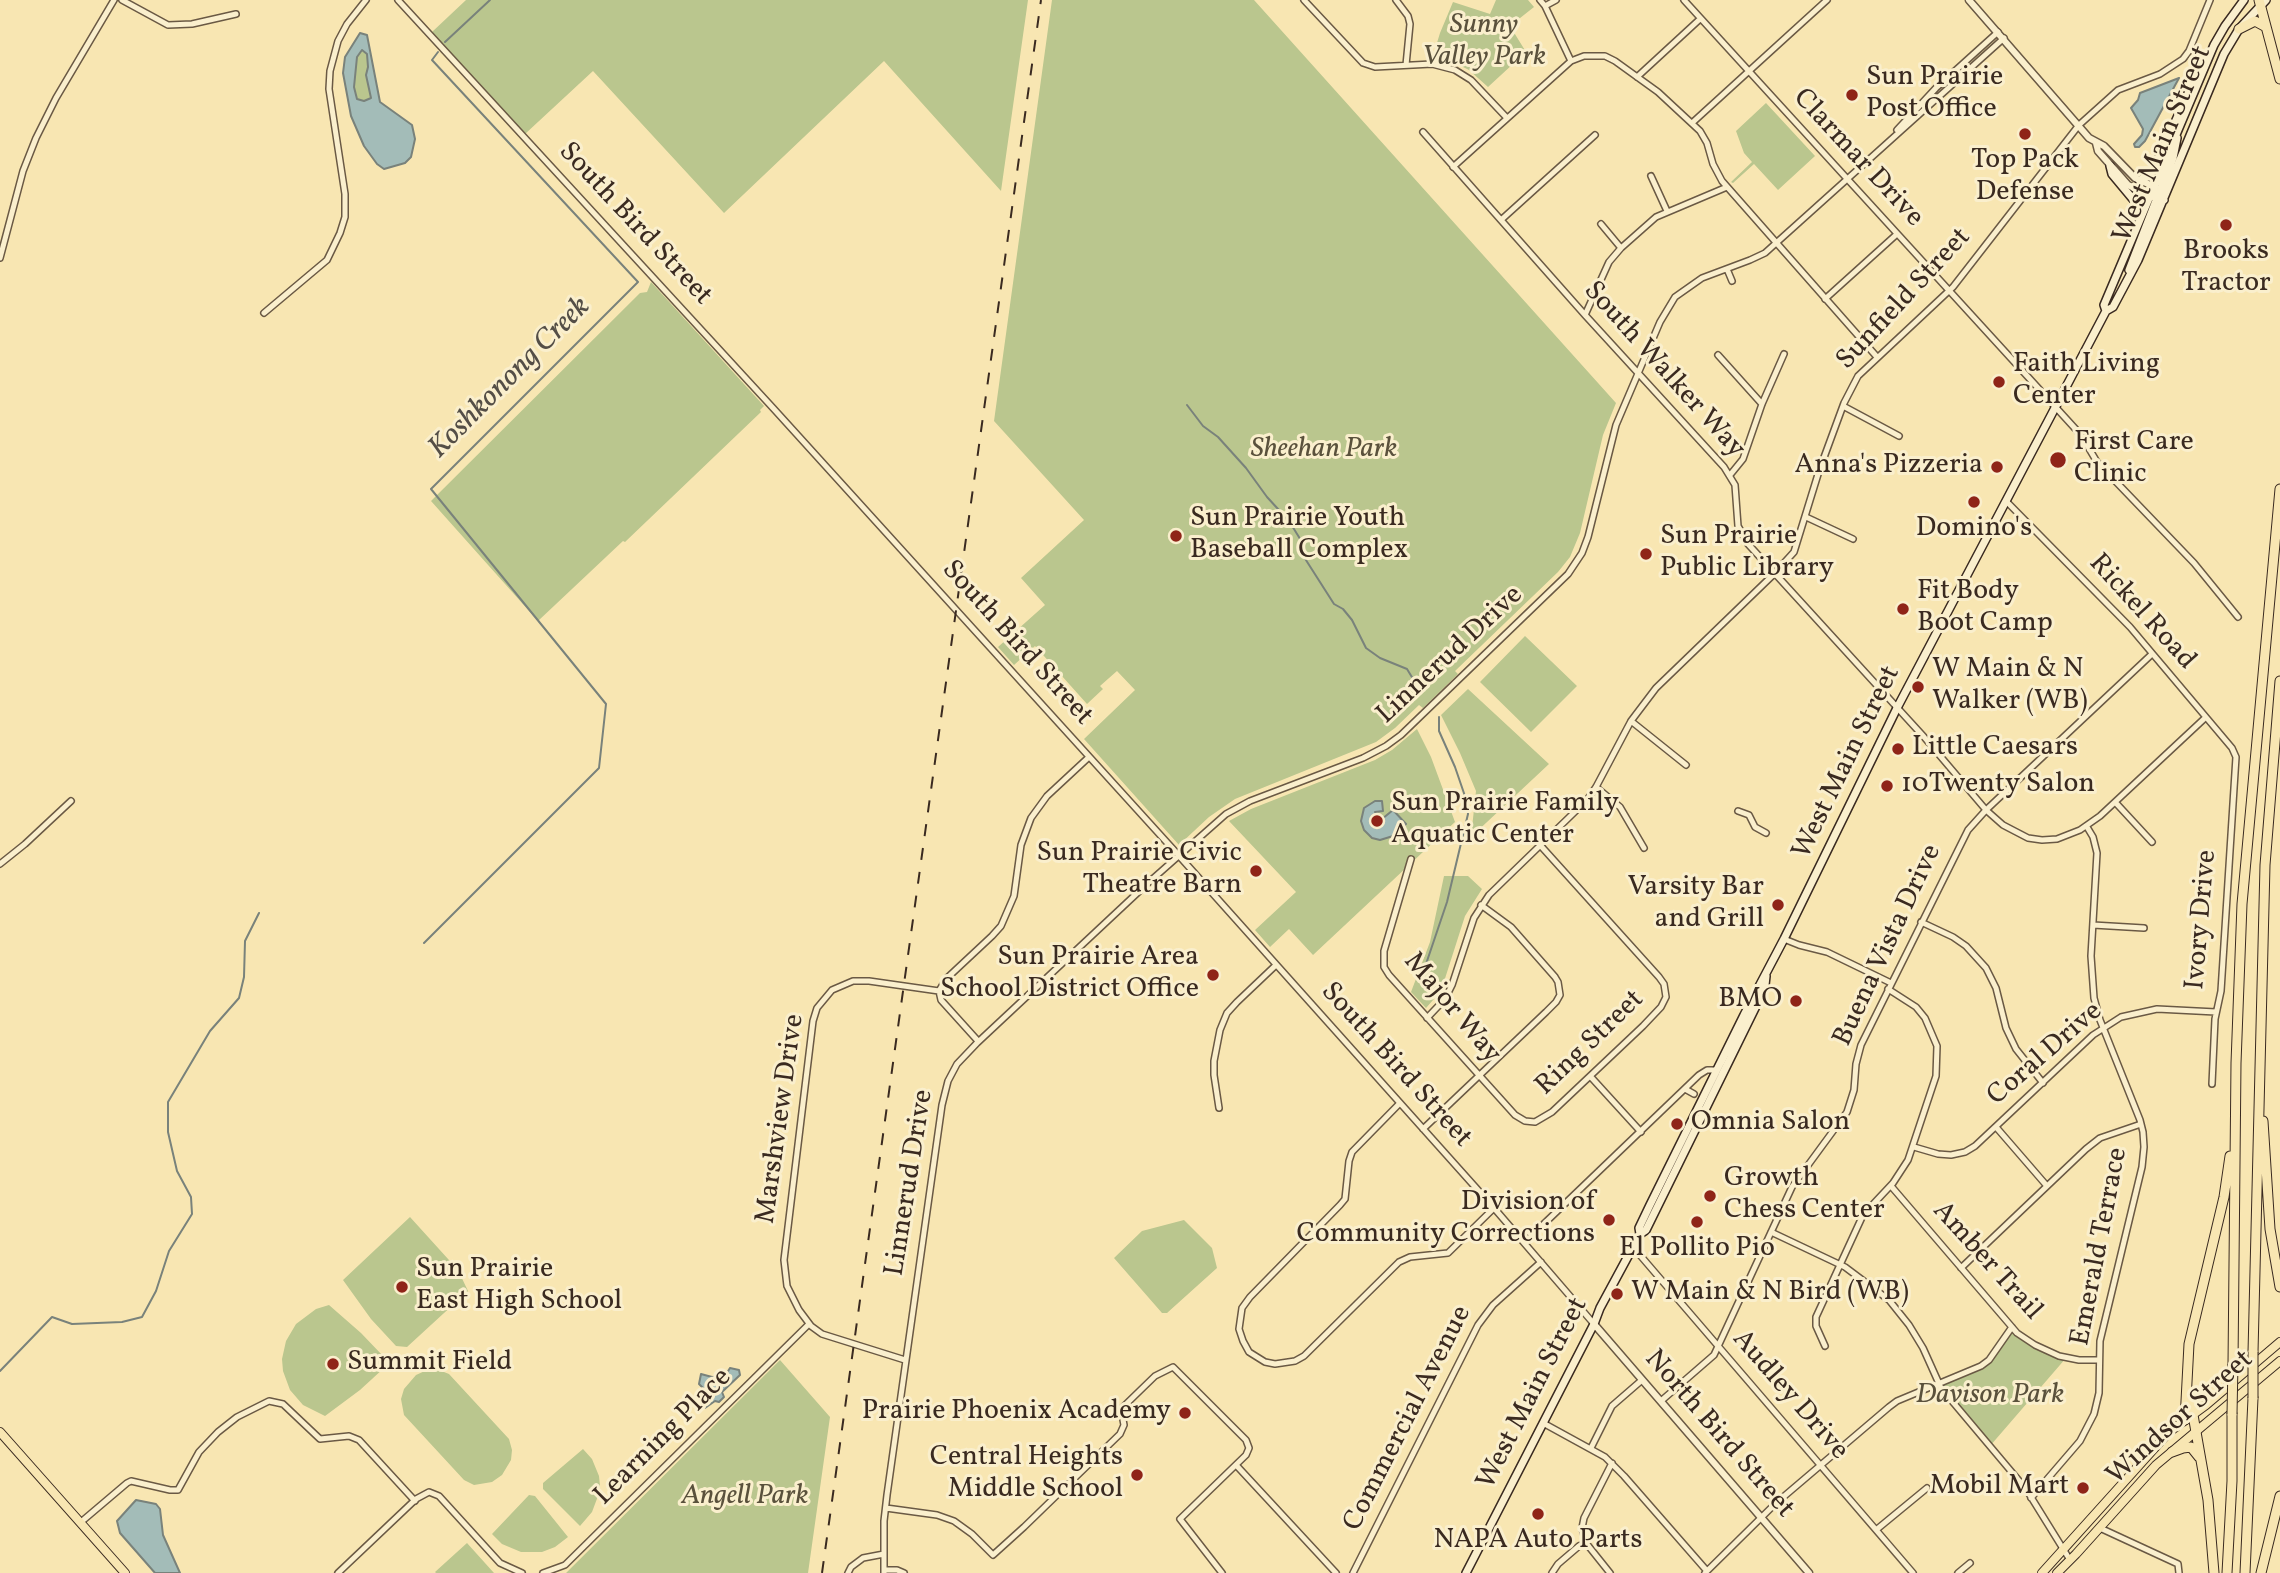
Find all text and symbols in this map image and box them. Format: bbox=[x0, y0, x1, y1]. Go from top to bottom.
park label: Sunny Valley Park bbox=[1422, 10, 1546, 76]
street label: West Main Street bbox=[2107, 41, 2221, 249]
place label: Sun Prairie Post Office bbox=[1866, 62, 2003, 128]
street label: Clarmar Drive bbox=[1784, 83, 1930, 235]
marker: Sun Prairie Post Office bbox=[1844, 87, 1860, 103]
marker: Top Pack Defense bbox=[2017, 126, 2033, 142]
street label: South Bird Street bbox=[550, 137, 718, 313]
place label: Top Pack Defense bbox=[1971, 145, 2079, 211]
marker: Brooks Tractor bbox=[2218, 217, 2234, 233]
street label: Sunfield Street bbox=[1831, 222, 1979, 378]
place label: Brooks Tractor bbox=[2181, 236, 2271, 302]
street label: South Walker Way bbox=[1575, 276, 1751, 466]
water label: Koshkonong Creek bbox=[422, 290, 600, 468]
place label: Faith Living Center bbox=[2013, 349, 2160, 415]
marker: Faith Living Center bbox=[1991, 374, 2007, 390]
place label: First Care Clinic bbox=[2074, 427, 2194, 493]
park label: Sheehan Park bbox=[1251, 434, 1397, 468]
place label: Anna's Pizzeria bbox=[1795, 450, 1983, 484]
marker: First Care Clinic bbox=[2048, 450, 2068, 470]
marker: Anna's Pizzeria bbox=[1989, 459, 2005, 475]
marker: Domino's bbox=[1966, 494, 1982, 510]
place label: Sun Prairie Youth Baseball Complex bbox=[1190, 503, 1408, 569]
place label: Domino's bbox=[1916, 513, 2032, 547]
place label: Sun Prairie Public Library bbox=[1660, 521, 1834, 587]
marker: Sun Prairie Youth Baseball Complex bbox=[1168, 528, 1184, 544]
marker: Sun Prairie Public Library bbox=[1638, 546, 1654, 562]
street label: Rickel Road bbox=[2080, 548, 2202, 678]
street label: South Bird Street bbox=[933, 554, 1099, 734]
place label: Fit Body Boot Camp bbox=[1917, 576, 2053, 642]
street label: Linnerud Drive bbox=[1371, 580, 1531, 732]
marker: Fit Body Boot Camp bbox=[1895, 601, 1911, 617]
place label: W Main & N Walker (WB) bbox=[1932, 654, 2088, 720]
street label: West Main Street bbox=[1787, 661, 1909, 865]
marker: W Main & N Walker (WB) bbox=[1910, 679, 1926, 695]
place label: Little Caesars bbox=[1912, 732, 2078, 766]
marker: Little Caesars bbox=[1890, 741, 1906, 757]
place label: 10Twenty Salon bbox=[1901, 769, 2095, 803]
marker: 10Twenty Salon bbox=[1879, 778, 1895, 794]
place label: Sun Prairie Family Aquatic Center bbox=[1391, 788, 1619, 854]
marker: Sun Prairie Family Aquatic Center bbox=[1369, 813, 1385, 829]
place label: Sun Prairie Civic Theatre Barn bbox=[1037, 838, 1242, 904]
street label: Buena Vista Drive bbox=[1828, 840, 1950, 1052]
street label: Ivory Drive bbox=[2180, 849, 2226, 991]
marker: Sun Prairie Civic Theatre Barn bbox=[1248, 863, 1264, 879]
place label: Varsity Bar and Grill bbox=[1628, 872, 1764, 938]
marker: Varsity Bar and Grill bbox=[1770, 897, 1786, 913]
place label: Sun Prairie Area School District Office bbox=[940, 942, 1199, 1008]
street label: Major Way bbox=[1395, 947, 1507, 1071]
marker: Sun Prairie Area School District Office bbox=[1205, 967, 1221, 983]
street label: South Bird Street bbox=[1312, 976, 1478, 1156]
street label: Ring Street bbox=[1530, 984, 1652, 1104]
place label: BMO bbox=[1718, 984, 1782, 1018]
marker: BMO bbox=[1788, 993, 1804, 1009]
street label: Coral Drive bbox=[1982, 996, 2110, 1114]
street label: Marshview Drive bbox=[751, 1012, 813, 1226]
street label: Linnerud Drive bbox=[880, 1087, 942, 1279]
place label: Omnia Salon bbox=[1691, 1107, 1850, 1141]
marker: Omnia Salon bbox=[1669, 1116, 1685, 1132]
street label: Emerald Terrace bbox=[2065, 1145, 2137, 1349]
place label: Growth Chess Center bbox=[1724, 1163, 1885, 1229]
place label: Division of Community Corrections bbox=[1296, 1187, 1595, 1253]
marker: Growth Chess Center bbox=[1702, 1188, 1718, 1204]
street label: Amber Trail bbox=[1924, 1196, 2048, 1328]
marker: Division of Community Corrections bbox=[1601, 1212, 1617, 1228]
marker: El Pollito Pio bbox=[1689, 1214, 1705, 1230]
place label: El Pollito Pio bbox=[1619, 1233, 1775, 1267]
place label: Sun Prairie East High School bbox=[416, 1254, 622, 1320]
place label: W Main & N Bird (WB) bbox=[1631, 1277, 1909, 1311]
marker: Sun Prairie East High School bbox=[394, 1279, 410, 1295]
marker: W Main & N Bird (WB) bbox=[1609, 1286, 1625, 1302]
street label: West Main Street bbox=[1471, 1293, 1597, 1495]
street label: Commercial Avenue bbox=[1338, 1301, 1480, 1537]
street label: Audley Drive bbox=[1723, 1324, 1855, 1468]
street label: North Bird Street bbox=[1636, 1344, 1800, 1526]
street label: Windsor Street bbox=[2101, 1344, 2261, 1494]
place label: Summit Field bbox=[347, 1347, 512, 1381]
marker: Summit Field bbox=[325, 1356, 341, 1372]
street label: Learning Place bbox=[588, 1362, 740, 1514]
park label: Davison Park bbox=[1916, 1380, 2064, 1414]
place label: Prairie Phoenix Academy bbox=[862, 1396, 1171, 1430]
marker: Prairie Phoenix Academy bbox=[1177, 1405, 1193, 1421]
place label: Central Heights Middle School bbox=[930, 1442, 1123, 1508]
marker: Central Heights Middle School bbox=[1129, 1467, 1145, 1483]
place label: Mobil Mart bbox=[1930, 1471, 2069, 1505]
marker: Mobil Mart bbox=[2075, 1480, 2091, 1496]
park label: Angell Park bbox=[681, 1481, 809, 1515]
marker: NAPA Auto Parts bbox=[1530, 1506, 1546, 1522]
place label: NAPA Auto Parts bbox=[1434, 1525, 1642, 1559]

